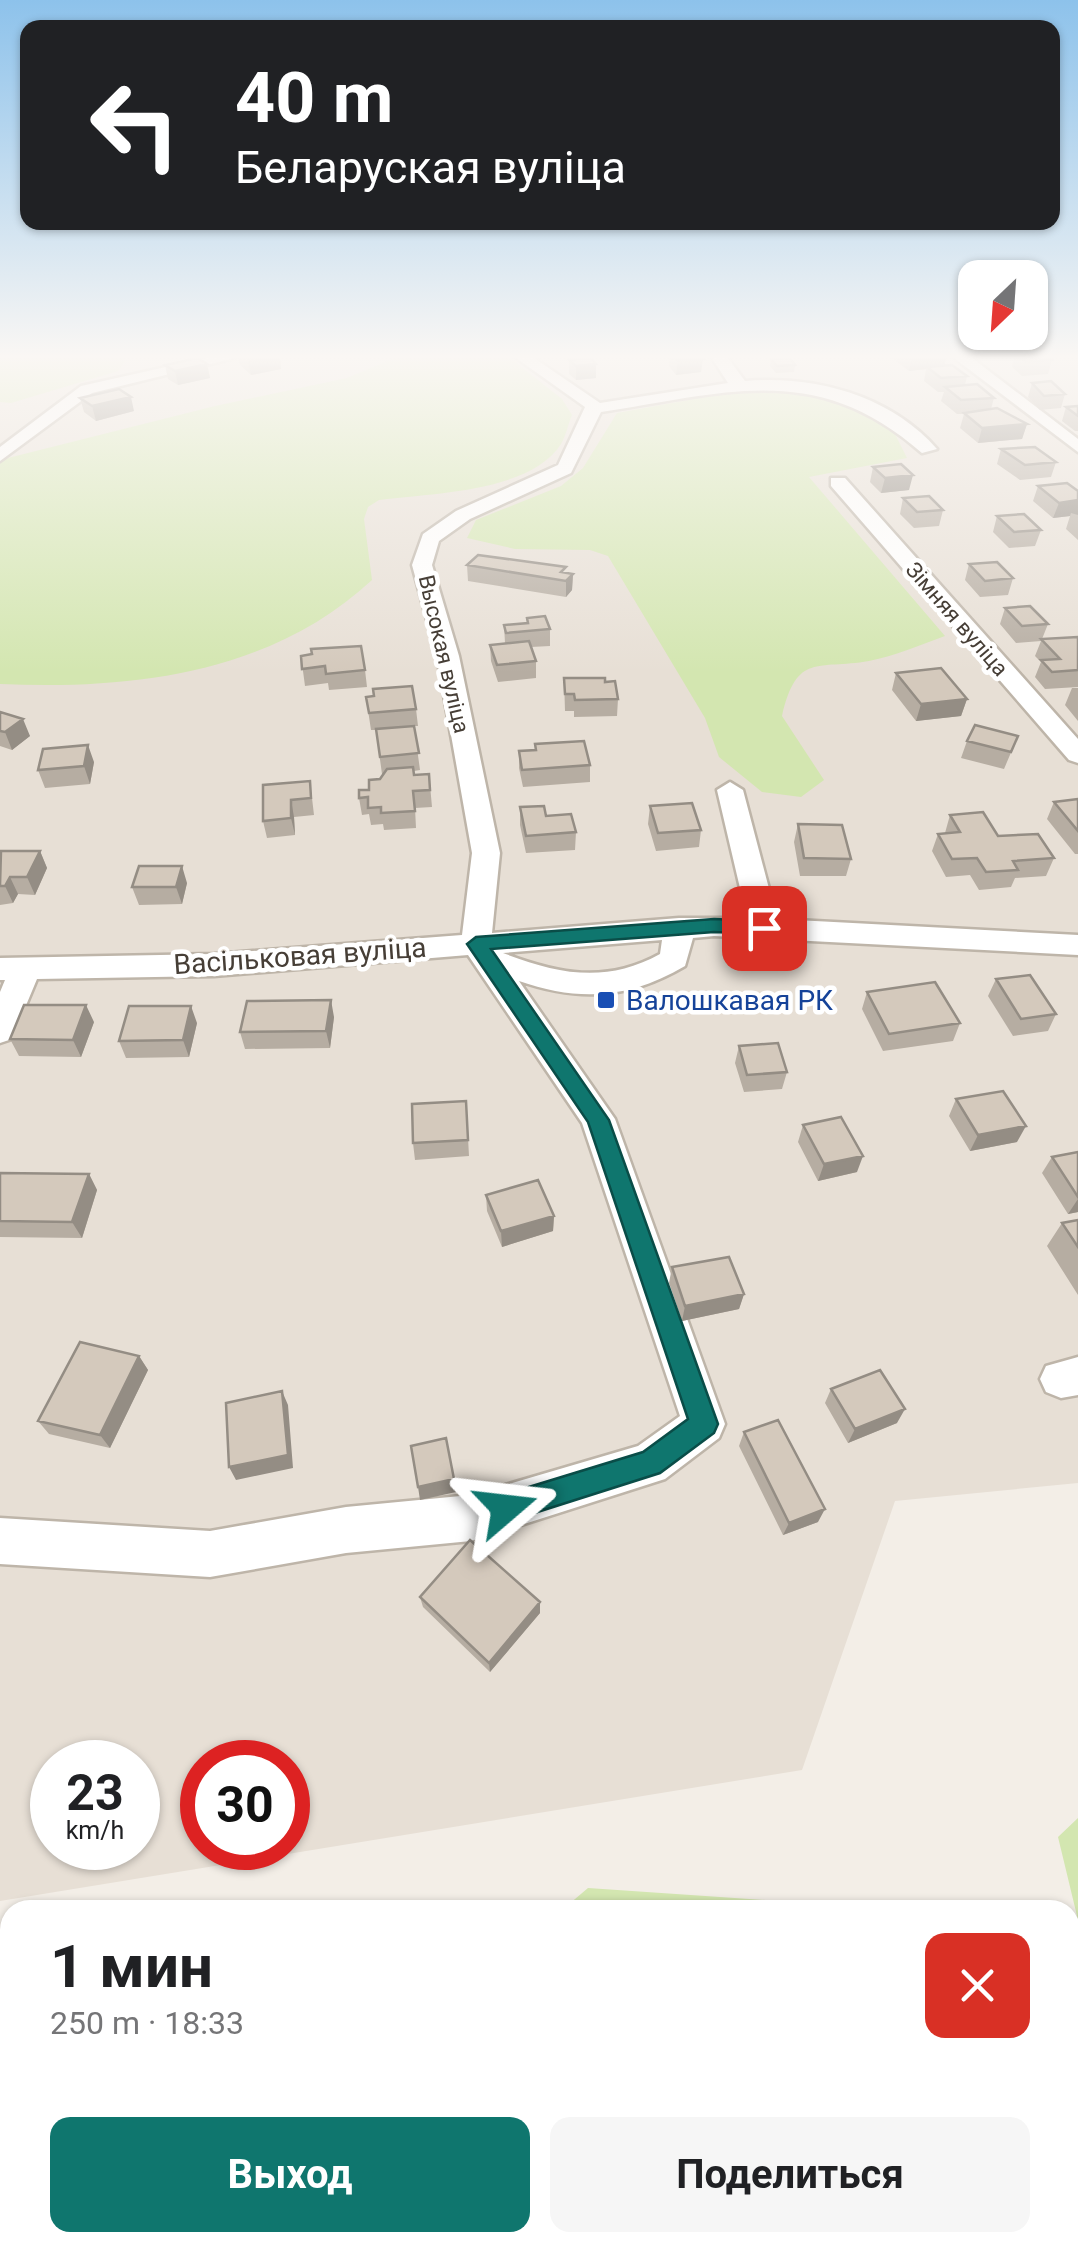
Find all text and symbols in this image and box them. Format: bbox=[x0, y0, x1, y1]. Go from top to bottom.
text: 40 m bbox=[235, 57, 393, 139]
icon: left bbox=[70, 60, 200, 190]
text: Беларуская вуліца bbox=[235, 141, 626, 194]
north arrow bbox=[958, 260, 1048, 350]
map controls bbox=[958, 260, 1048, 350]
street label: Зімняя вуліца bbox=[901, 557, 1013, 681]
street label: Высокая вуліца bbox=[414, 572, 474, 736]
pin bbox=[722, 886, 807, 971]
icon: arrive bbox=[737, 901, 792, 956]
street label: Васільковая вуліца bbox=[173, 931, 427, 981]
place label: Валошкавая РК bbox=[626, 984, 833, 1017]
marker: Валошкавая РК bbox=[595, 989, 617, 1011]
position arrow bbox=[454, 1456, 558, 1560]
speed limit sign: 30 bbox=[180, 1740, 310, 1870]
text: 23 bbox=[66, 1764, 124, 1822]
text: km/h bbox=[66, 1816, 124, 1845]
text: 1 мин bbox=[50, 1931, 213, 2002]
button: close bbox=[925, 1933, 1030, 2038]
text: 250 m · 18:33 bbox=[50, 2004, 244, 2042]
button: Выход bbox=[50, 2117, 530, 2232]
button: Поделиться bbox=[550, 2117, 1030, 2232]

